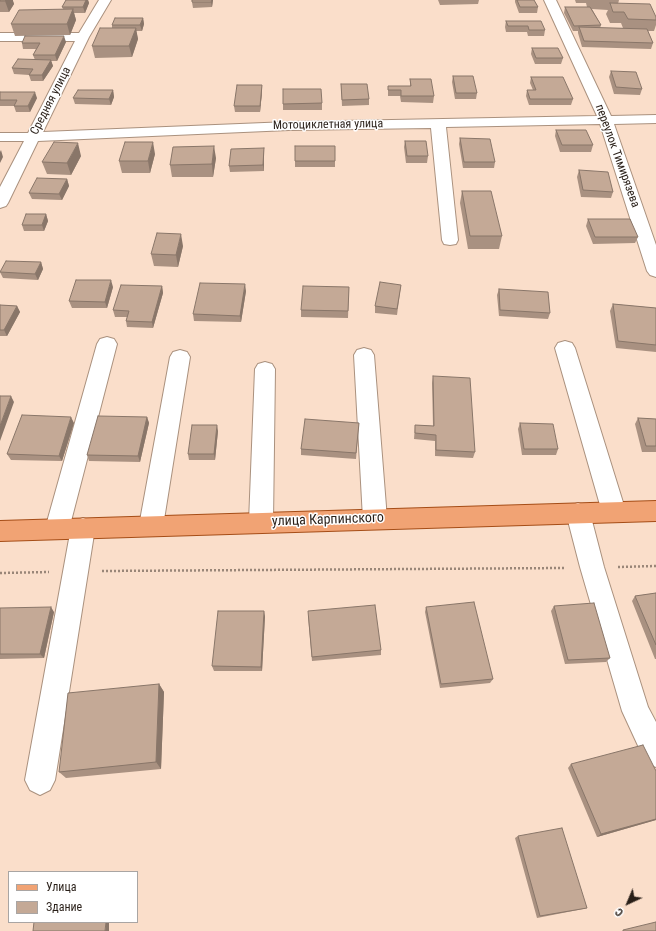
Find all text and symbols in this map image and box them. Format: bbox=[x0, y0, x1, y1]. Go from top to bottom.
street label: Средняя улица bbox=[28, 65, 74, 137]
street label: переулок Тимирязева bbox=[592, 102, 642, 210]
street label: Мотоциклетная улица bbox=[273, 117, 383, 133]
street label: улица Карпинского bbox=[272, 510, 384, 530]
legend bbox=[8, 871, 138, 923]
text: Улица bbox=[46, 880, 76, 894]
north arrow bbox=[608, 883, 648, 923]
text: Здание bbox=[46, 900, 82, 914]
text: С bbox=[613, 905, 626, 919]

